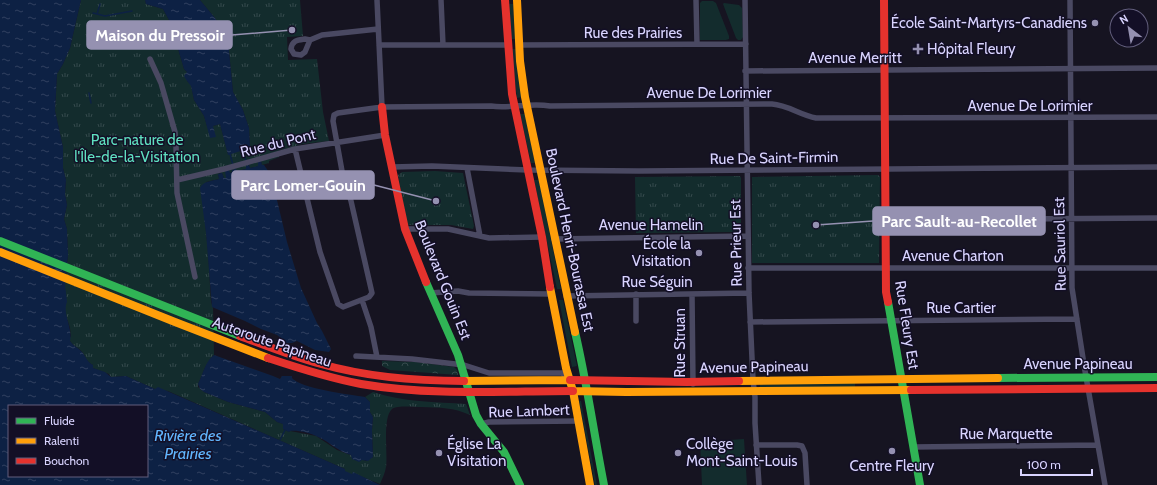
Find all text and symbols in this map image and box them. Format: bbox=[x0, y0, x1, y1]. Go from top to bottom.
north arrow bbox=[1109, 8, 1149, 48]
text: N bbox=[1117, 11, 1131, 27]
place label: École Saint-Martyrs-Canadiens bbox=[891, 13, 1087, 32]
marker: École Saint-Martyrs-Canadiens bbox=[1090, 18, 1100, 28]
callout: Maison du Pressoir bbox=[87, 21, 232, 49]
street label: Rue des Prairies bbox=[584, 24, 682, 42]
text: Maison du Pressoir bbox=[95, 26, 225, 45]
place label: Hôpital Fleury bbox=[927, 40, 1016, 58]
marker: Hôpital Fleury bbox=[912, 43, 924, 55]
street label: Avenue Merritt bbox=[808, 49, 902, 67]
street label: Avenue De Lorimier bbox=[646, 84, 772, 102]
street label: Avenue De Lorimier bbox=[967, 97, 1093, 115]
street label: Rue du Pont bbox=[238, 125, 318, 161]
park label: Parc-nature de l'Île-de-la-Visitation bbox=[74, 131, 200, 166]
street label: Boulevard Henri-Bourassa Est bbox=[542, 147, 598, 333]
street label: Rue De Saint-Firmin bbox=[709, 148, 839, 168]
callout: Parc Lomer-Gouin bbox=[232, 171, 374, 199]
text: Parc Lomer-Gouin bbox=[240, 176, 366, 195]
street label: Rue Sauriol Est bbox=[1050, 197, 1070, 291]
street label: Rue Prieur Est bbox=[726, 199, 746, 287]
callout: Parc Sault-au-Recollet bbox=[873, 207, 1045, 235]
text: Parc Sault-au-Recollet bbox=[881, 212, 1037, 231]
street label: Avenue Hamelin bbox=[599, 216, 703, 234]
street label: Boulevard Gouin Est bbox=[411, 218, 475, 342]
place label: École la Visitation bbox=[632, 234, 692, 270]
street label: Avenue Charton bbox=[902, 247, 1004, 265]
marker: École la Visitation bbox=[694, 248, 704, 258]
street label: Rue Séguin bbox=[621, 273, 693, 291]
street label: Rue Fleury Est bbox=[891, 279, 923, 371]
street label: Rue Cartier bbox=[926, 299, 996, 317]
street label: Rue Struan bbox=[671, 308, 689, 378]
street label: Autoroute Papineau bbox=[210, 313, 334, 371]
street label: Avenue Papineau bbox=[1023, 355, 1133, 373]
street label: Avenue Papineau bbox=[699, 357, 809, 377]
street label: Rue Lambert bbox=[488, 401, 570, 421]
legend bbox=[8, 405, 148, 477]
text: Fluide bbox=[44, 413, 75, 428]
street label: Rue Marquette bbox=[959, 425, 1053, 443]
water label: Rivière des Prairies bbox=[154, 426, 222, 463]
text: Ralenti bbox=[44, 433, 79, 448]
place label: Église La Visitation bbox=[447, 434, 506, 470]
place label: Collège Mont-Saint-Louis bbox=[686, 435, 797, 470]
marker: Centre Fleury bbox=[887, 446, 897, 456]
marker: Église La Visitation bbox=[434, 448, 444, 458]
marker: Collège Mont-Saint-Louis bbox=[673, 448, 683, 458]
scale bar bbox=[1021, 451, 1092, 477]
text: Bouchon bbox=[44, 453, 90, 468]
place label: Centre Fleury bbox=[850, 457, 935, 475]
text: 100 m bbox=[1027, 457, 1061, 472]

